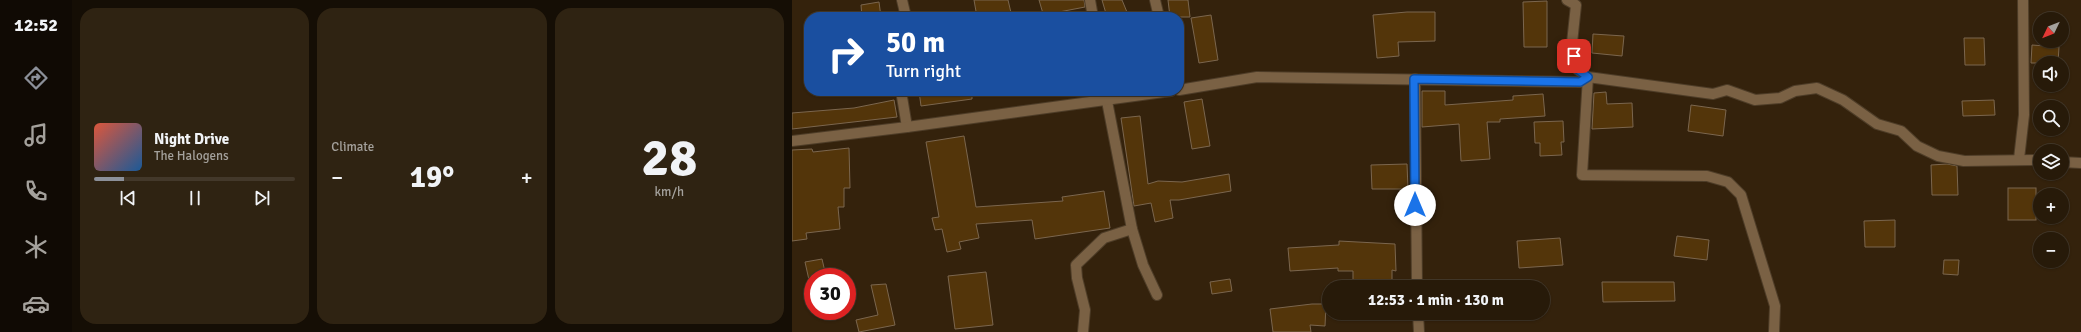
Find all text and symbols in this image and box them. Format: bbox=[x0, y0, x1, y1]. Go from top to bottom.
north arrow bbox=[2033, 12, 2069, 48]
map controls bbox=[2033, 12, 2069, 268]
text: 12:52 bbox=[14, 14, 58, 36]
text: 50 m bbox=[886, 26, 945, 60]
icon: right bbox=[820, 28, 872, 80]
pin bbox=[1557, 39, 1591, 73]
icon: arrive bbox=[1563, 45, 1585, 67]
button: sound bbox=[2033, 56, 2069, 92]
text: Turn right bbox=[886, 60, 961, 82]
icon: directions bbox=[22, 64, 50, 92]
button: search bbox=[2033, 100, 2069, 136]
icon: music bbox=[22, 121, 50, 149]
text: 28 bbox=[641, 126, 697, 190]
text: Night Drive bbox=[154, 130, 229, 148]
text: Climate bbox=[331, 139, 374, 155]
button: layers bbox=[2033, 144, 2069, 180]
text: The Halogens bbox=[154, 148, 229, 164]
text: 19° bbox=[410, 159, 454, 196]
text: − bbox=[331, 164, 343, 191]
text: + bbox=[521, 164, 533, 191]
icon: phone bbox=[22, 177, 50, 205]
text: km/h bbox=[655, 184, 684, 200]
position arrow bbox=[1394, 184, 1436, 226]
icon: previous bbox=[117, 187, 139, 209]
icon: pause bbox=[184, 187, 206, 209]
icon: next bbox=[251, 187, 273, 209]
button: + bbox=[2033, 188, 2069, 224]
button: − bbox=[2033, 232, 2069, 268]
icon: climate bbox=[22, 233, 50, 261]
speed limit sign: 30 bbox=[804, 268, 856, 320]
icon: car bbox=[22, 290, 50, 318]
text: 12:53 · 1 min · 130 m bbox=[1368, 291, 1504, 309]

